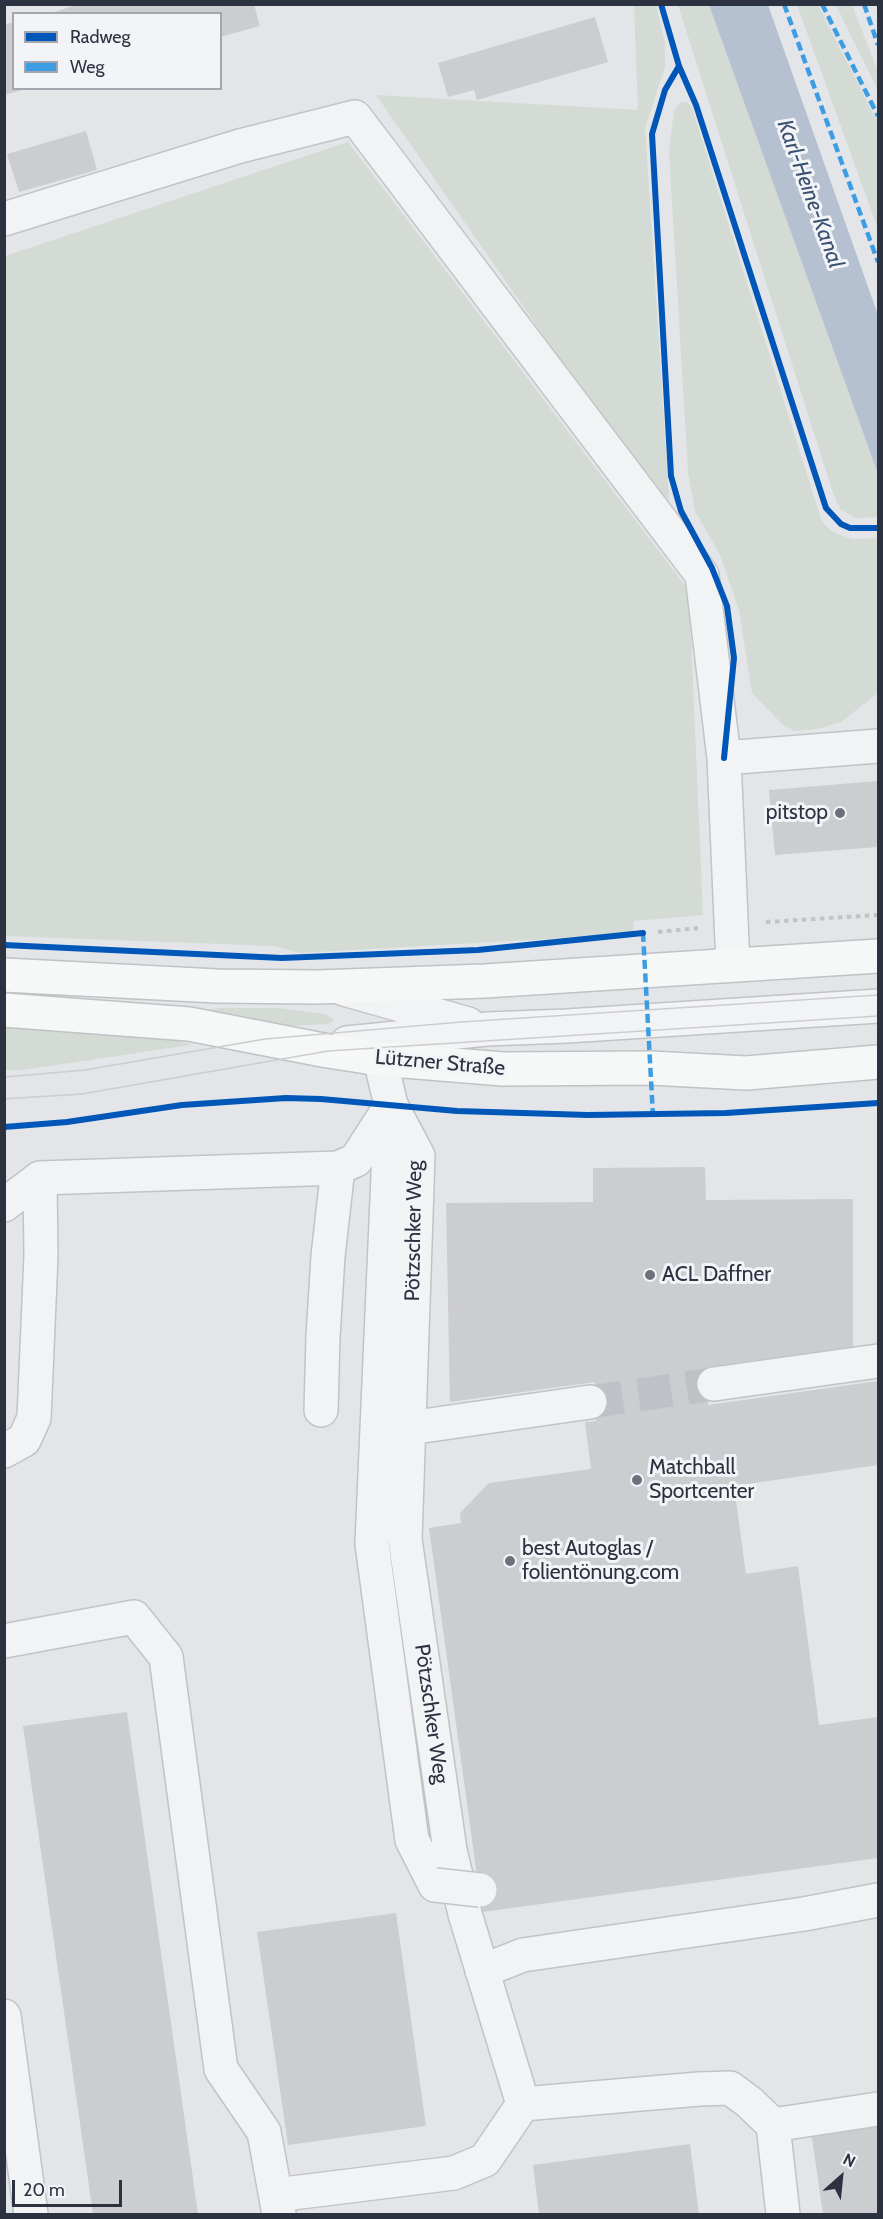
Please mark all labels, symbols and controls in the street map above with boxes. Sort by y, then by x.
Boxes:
legend [12,12,222,90]
text: Radweg [70,26,131,48]
text: Weg [70,56,105,78]
water label: Karl-Heine-Kanal [771,116,849,272]
place label: pitstop [766,800,828,826]
marker: pitstop [833,806,847,820]
street label: Lützner Straße [374,1045,506,1081]
street label: Pötzschker Weg [400,1160,428,1302]
place label: ACL Daffner [662,1262,771,1288]
marker: ACL Daffner [643,1268,657,1282]
place label: Matchball Sportcenter [649,1455,754,1505]
marker: Matchball Sportcenter [630,1473,644,1487]
place label: best Autoglas / folientönung.com [522,1536,679,1586]
marker: best Autoglas / folientönung.com [503,1554,517,1568]
street label: Pötzschker Weg [409,1642,453,1786]
north arrow [811,2147,871,2207]
text: N [840,2149,859,2172]
scale bar [15,2168,124,2206]
text: 20 m [23,2179,65,2201]

